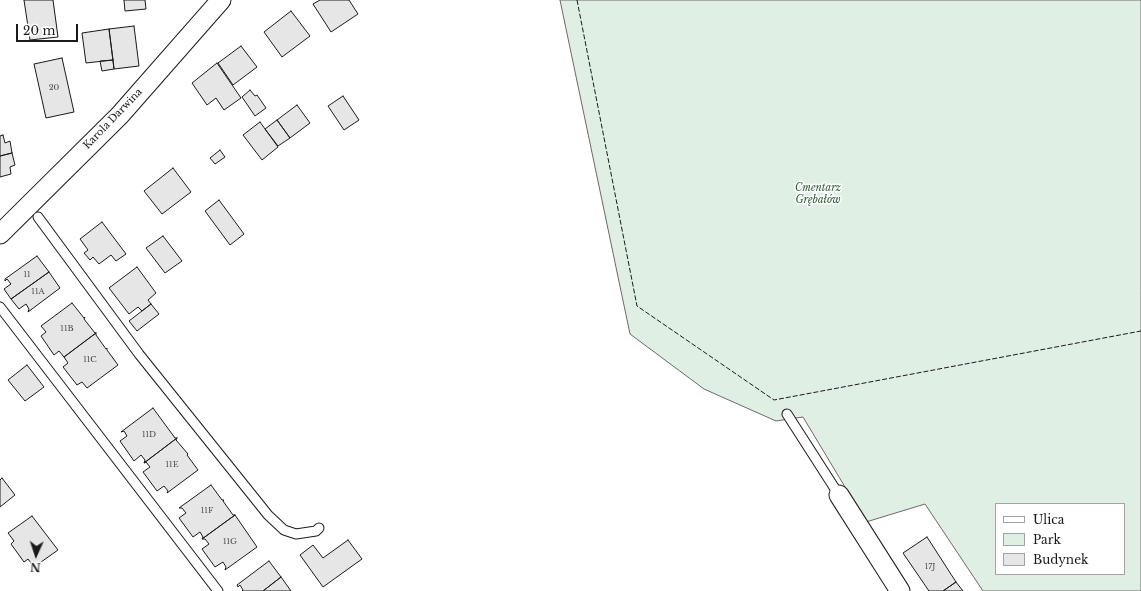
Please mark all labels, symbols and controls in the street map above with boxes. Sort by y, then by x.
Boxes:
scale bar [18,16,80,42]
text: 20 m [23,23,55,38]
house number: 20 [49,83,59,93]
street label: Karola Darwina [81,86,145,152]
park label: Cmentarz Grębałów [795,182,841,206]
house number: 11 [23,270,31,280]
house number: 11A [31,287,45,297]
house number: 11B [60,324,74,334]
house number: 11C [83,355,97,365]
house number: 11D [142,430,156,440]
house number: 11E [166,460,178,470]
legend [995,503,1125,575]
house number: 11F [201,506,213,516]
text: Ulica [1033,512,1064,527]
text: Park [1033,532,1061,547]
north arrow [16,535,56,575]
house number: 11G [223,537,237,547]
text: Budynek [1033,552,1088,567]
text: N [30,560,41,574]
house number: 17J [925,562,935,572]

